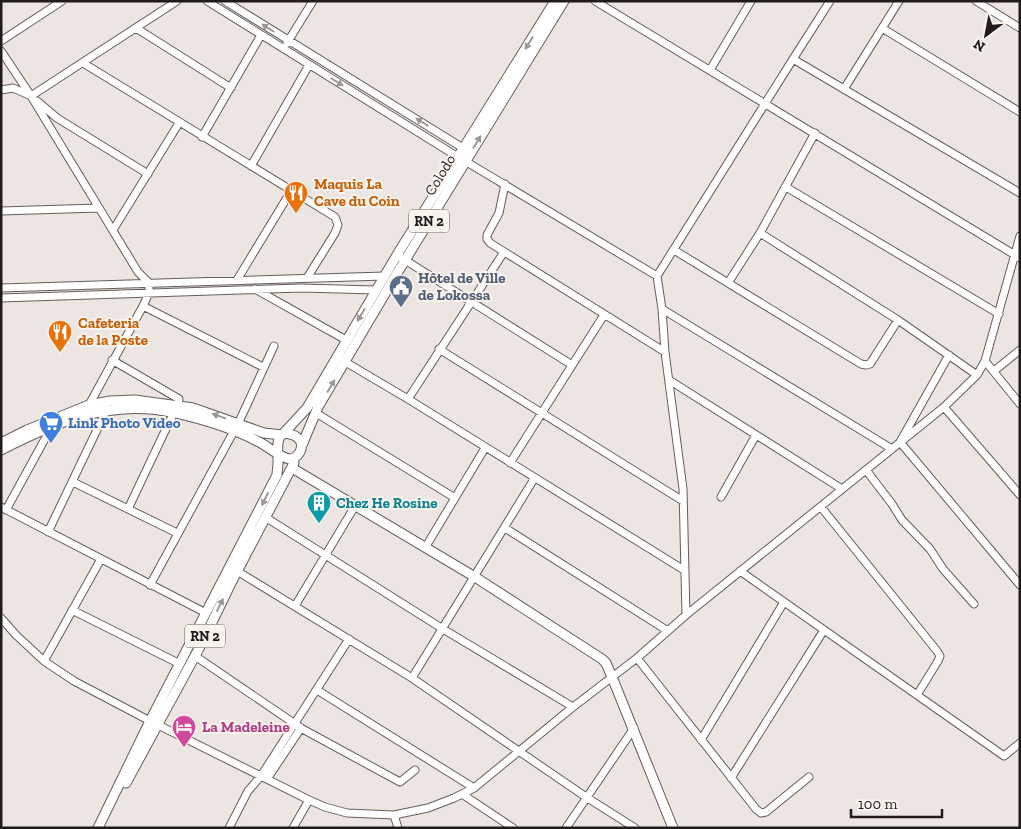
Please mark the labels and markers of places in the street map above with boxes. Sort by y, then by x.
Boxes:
place label: Maquis La Cave du Coin [314,175,400,210]
restaurant icon: Maquis La Cave du Coin [283,180,309,214]
place label: Hôtel de Ville de Lokossa [418,269,506,304]
public building icon: Hôtel de Ville de Lokossa [388,274,414,308]
place label: Cafeteria de la Poste [78,314,148,349]
restaurant icon: Cafeteria de la Poste [47,319,73,353]
supermarket icon: Link Photo Video [38,410,64,444]
place label: Link Photo Video [68,414,181,432]
building icon: Chez He Rosine [306,490,332,524]
place label: Chez He Rosine [336,494,438,512]
hotel icon: La Madeleine [171,714,197,748]
place label: La Madeleine [202,718,290,736]

